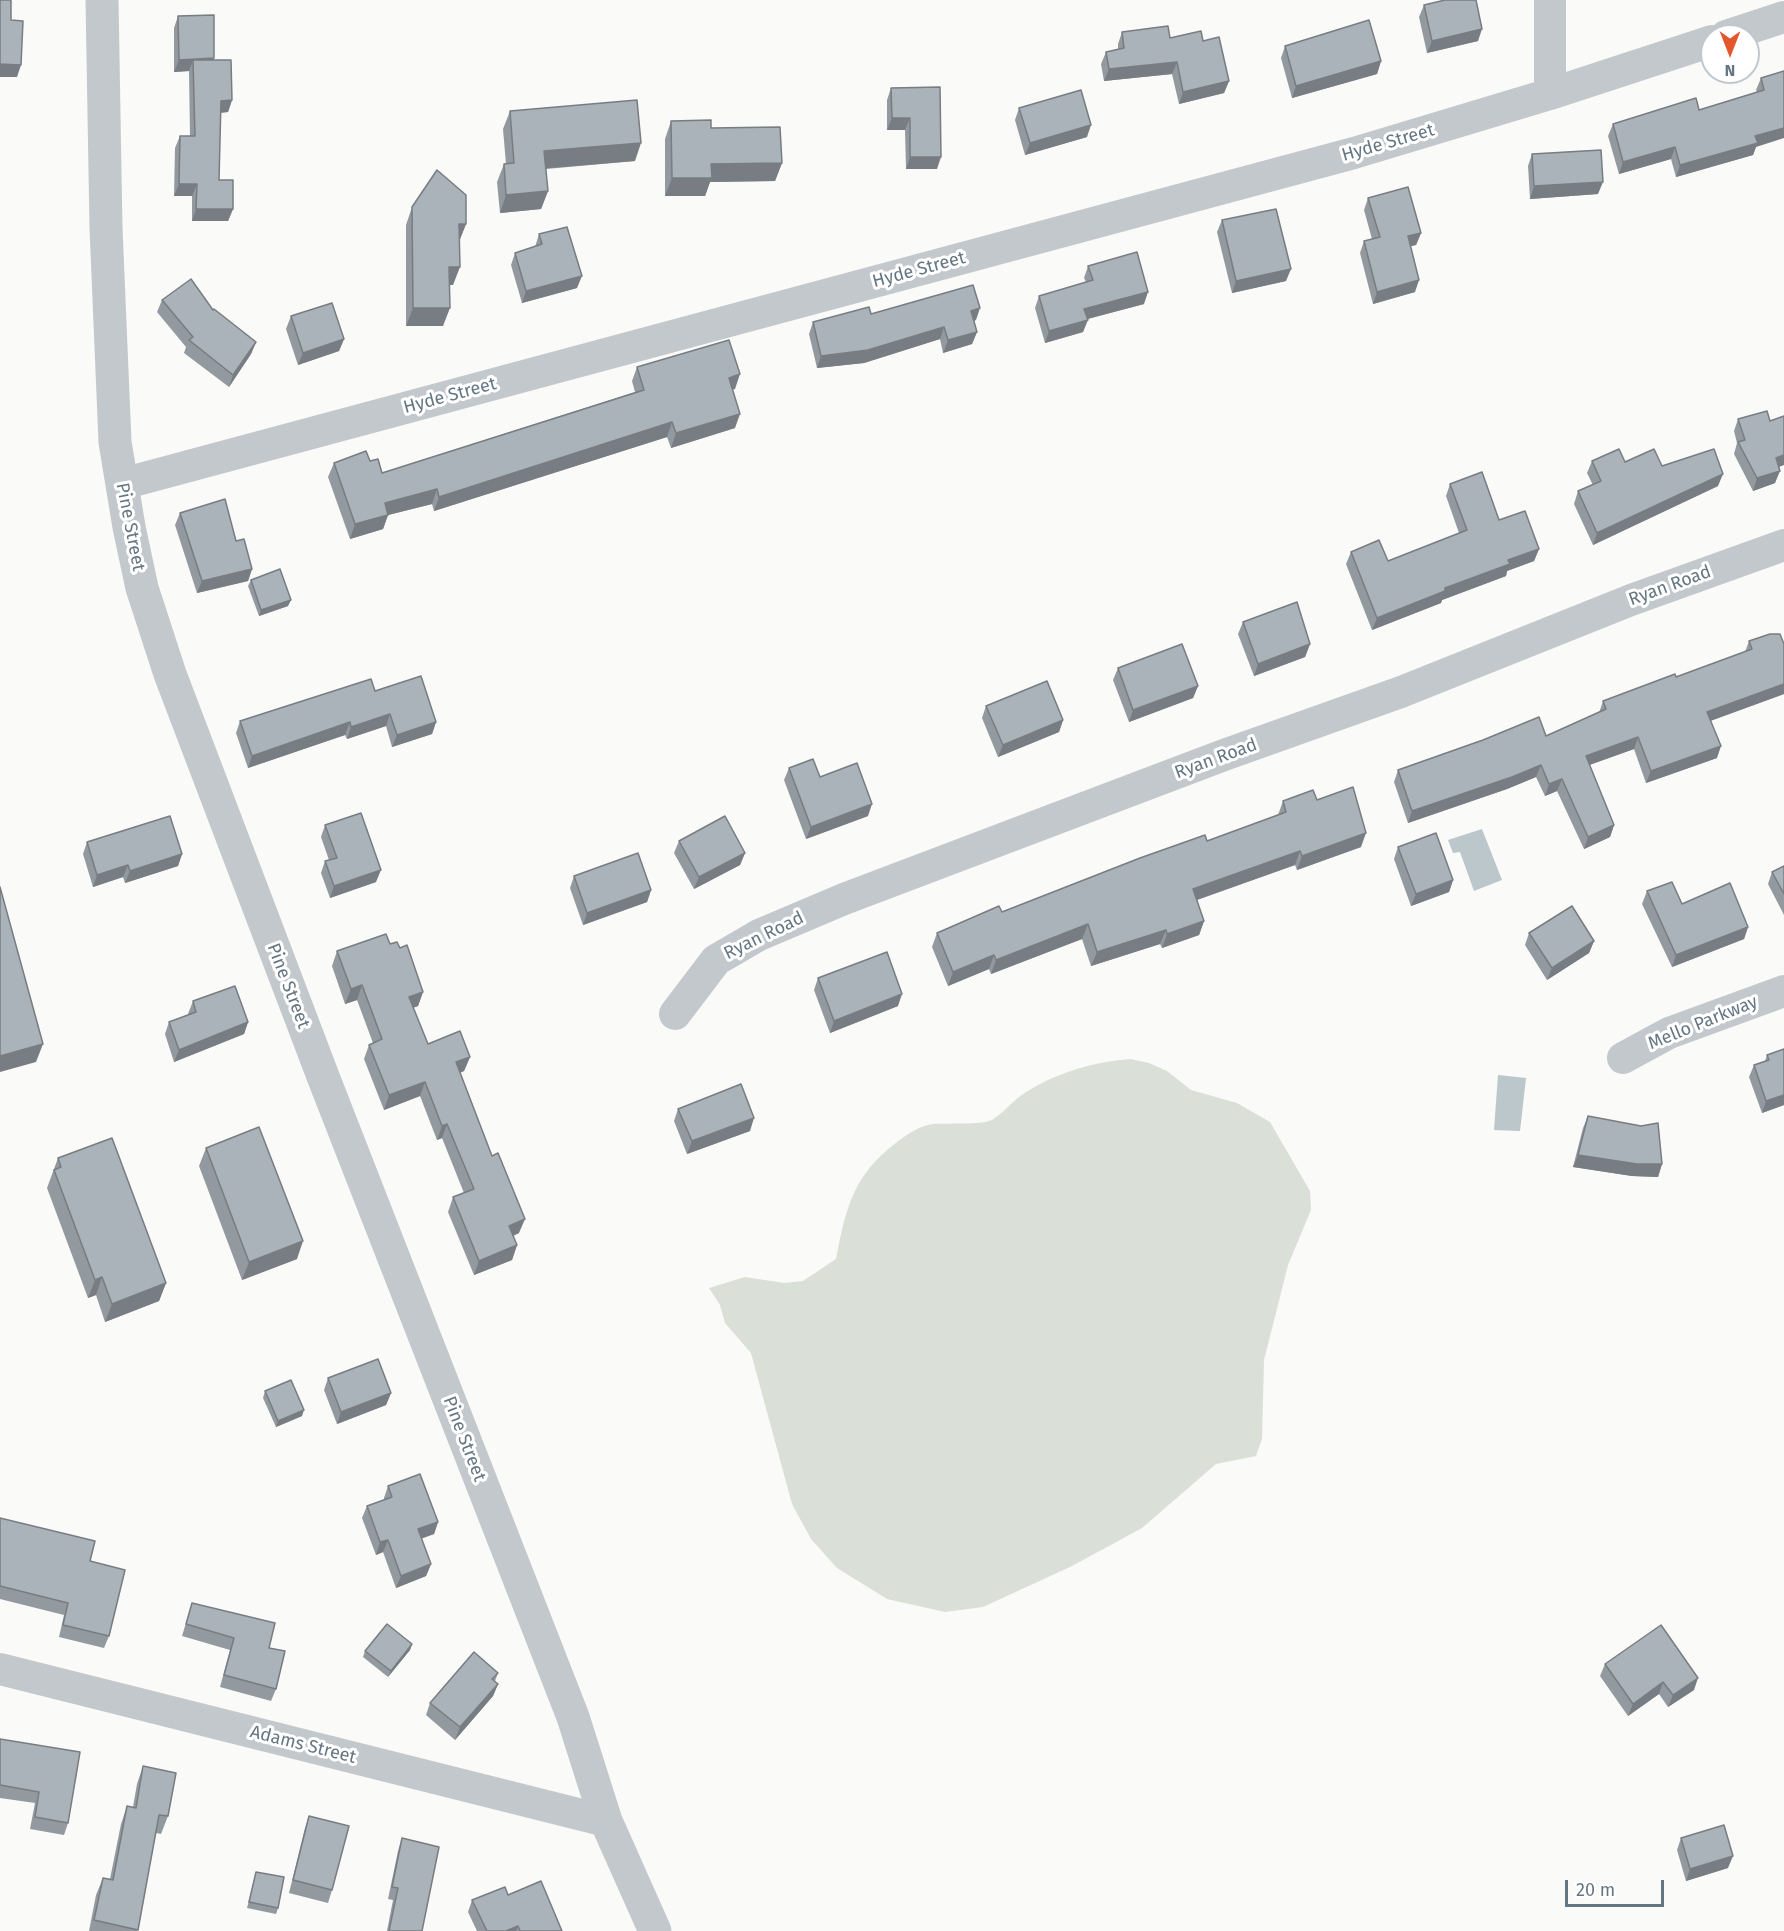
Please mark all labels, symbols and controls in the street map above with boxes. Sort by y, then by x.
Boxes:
north arrow [1700,24,1760,84]
text: N [1725,61,1735,80]
street label: Hyde Street [1339,119,1437,167]
street label: Hyde Street [870,247,968,293]
street label: Hyde Street [401,373,499,419]
street label: Pine Street [111,481,149,573]
street label: Ryan Road [1626,561,1714,611]
street label: Ryan Road [1172,734,1260,784]
street label: Ryan Road [721,907,807,965]
street label: Pine Street [262,940,314,1032]
street label: Mello Parkway [1645,991,1761,1055]
street label: Pine Street [438,1393,490,1485]
street label: Adams Street [248,1721,358,1769]
scale bar [1568,1868,1667,1906]
text: 20 m [1576,1879,1615,1901]

